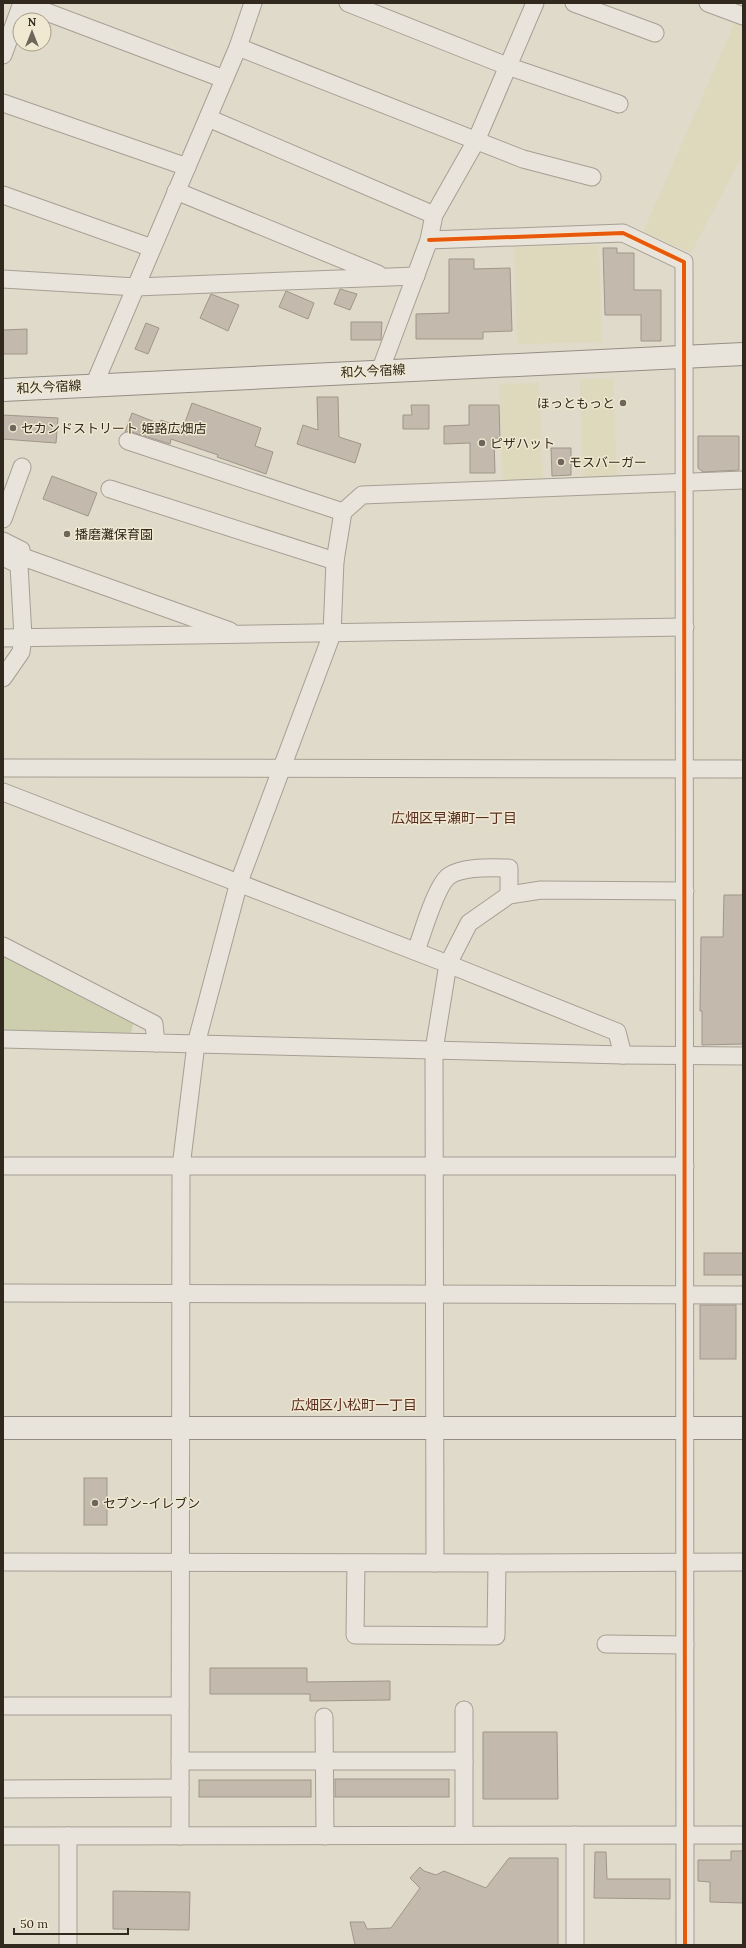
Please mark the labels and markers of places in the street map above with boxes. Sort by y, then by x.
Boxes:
place label: ほっともっと [537,395,615,412]
marker: ほっともっと [618,398,628,408]
place label: セカンドストリート 姫路広畑店 [21,420,206,437]
marker: セカンドストリート 姫路広畑店 [8,423,18,433]
place label: ピザハット [490,435,555,452]
marker: ピザハット [477,438,487,448]
place label: モスバーガー [569,454,647,471]
marker: モスバーガー [556,457,566,467]
place label: 播磨灘保育園 [75,526,153,543]
marker: 播磨灘保育園 [62,529,72,539]
place label: セブン-イレブン [103,1495,200,1512]
marker: セブン-イレブン [90,1498,100,1508]

